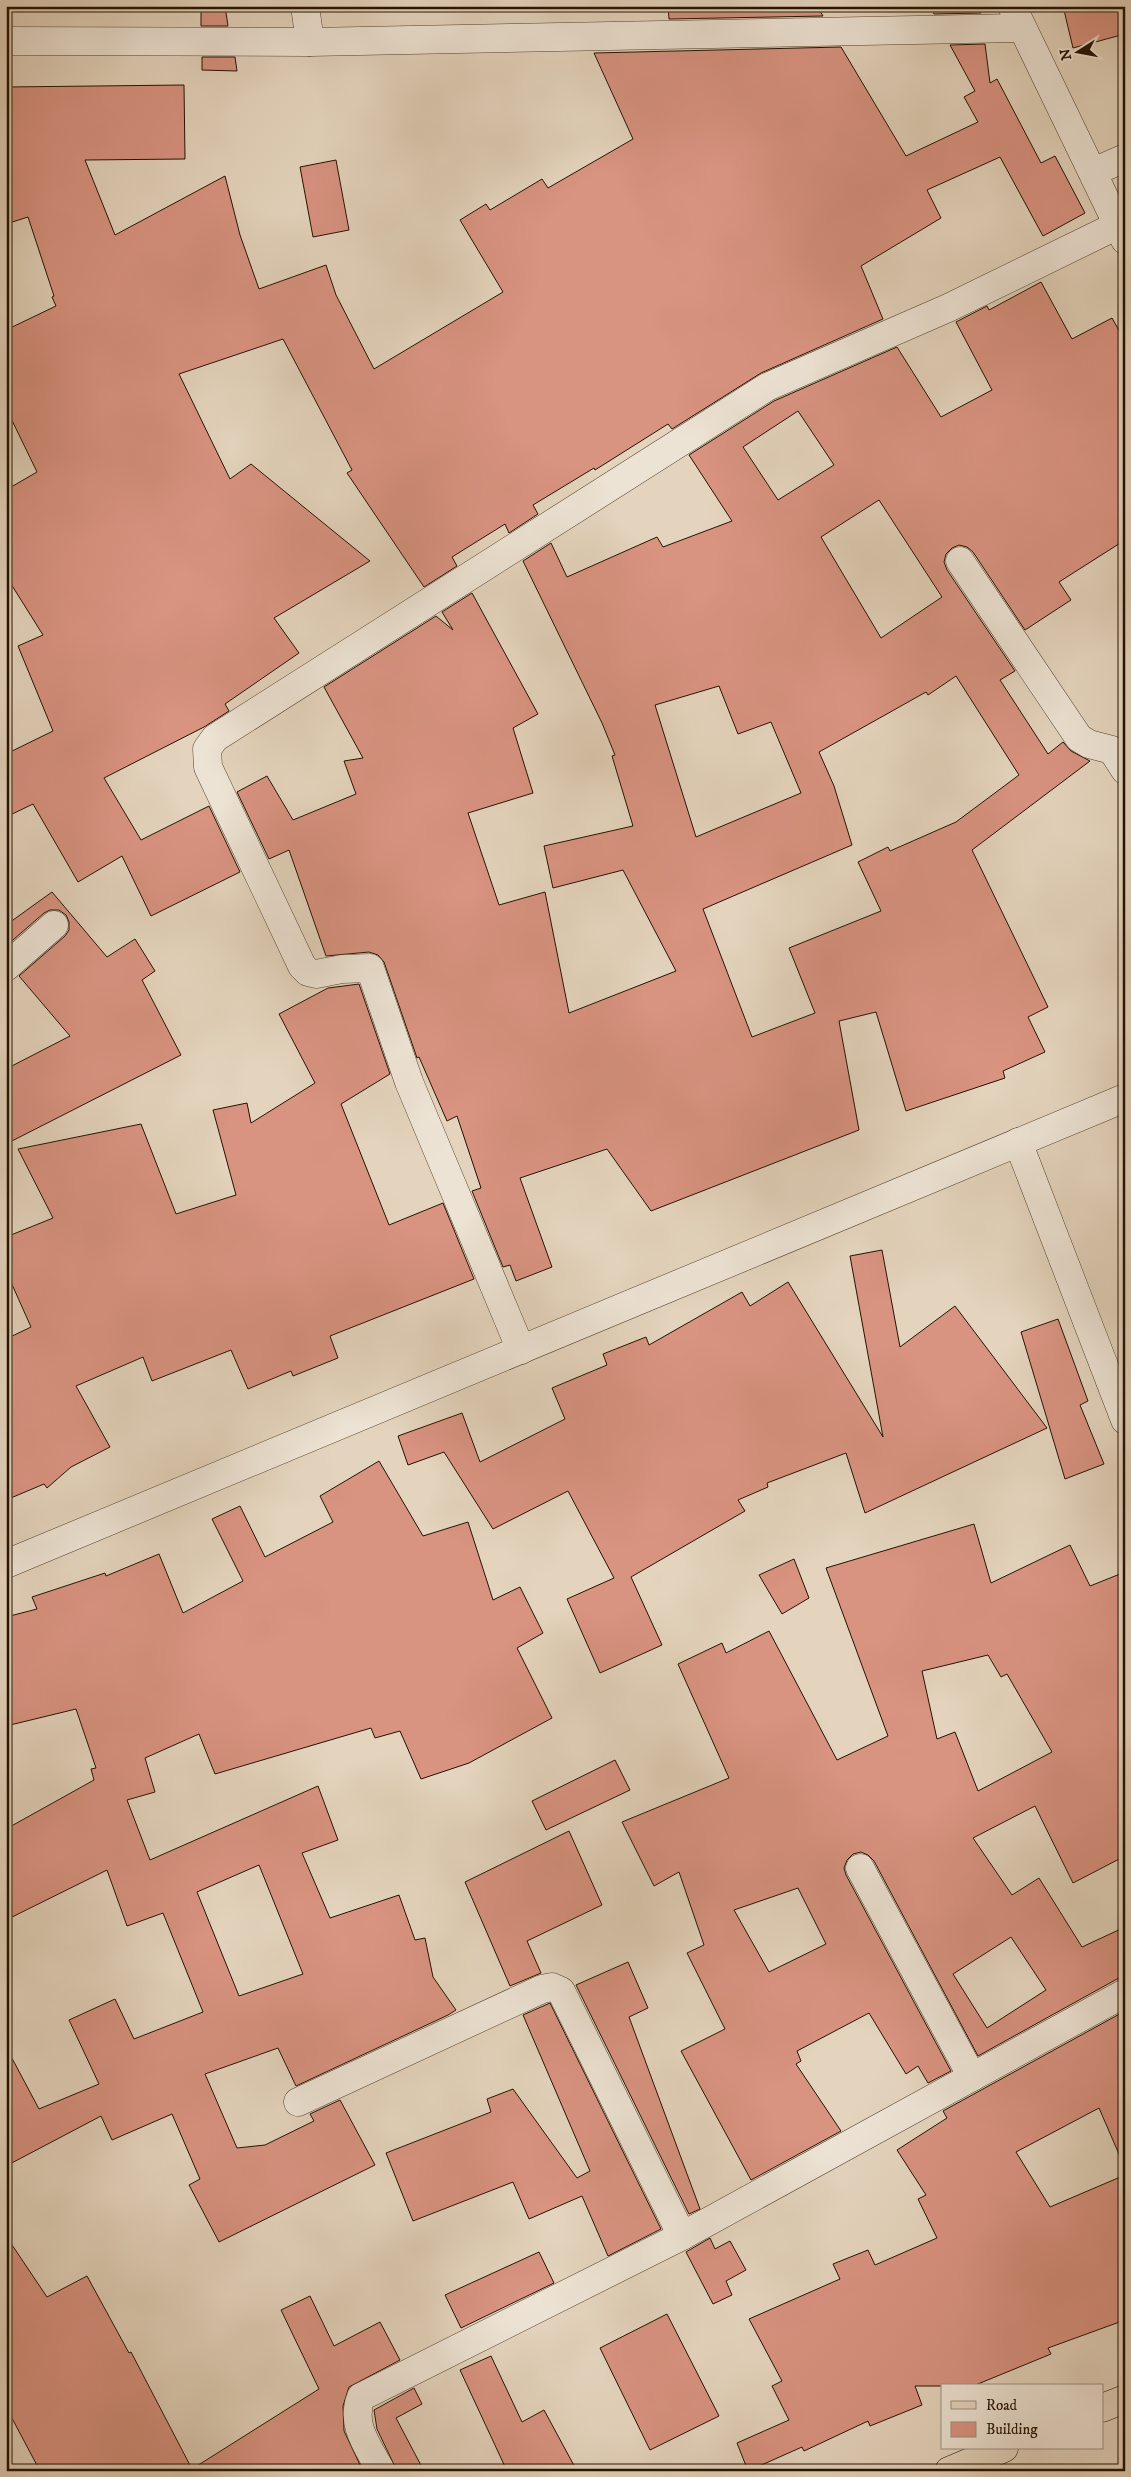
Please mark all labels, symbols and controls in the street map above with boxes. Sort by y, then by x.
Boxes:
north arrow [1054,28,1104,78]
text: N [1056,46,1076,62]
legend [941,2384,1104,2450]
text: Road [986,2396,1018,2415]
text: Building [986,2420,1038,2439]

